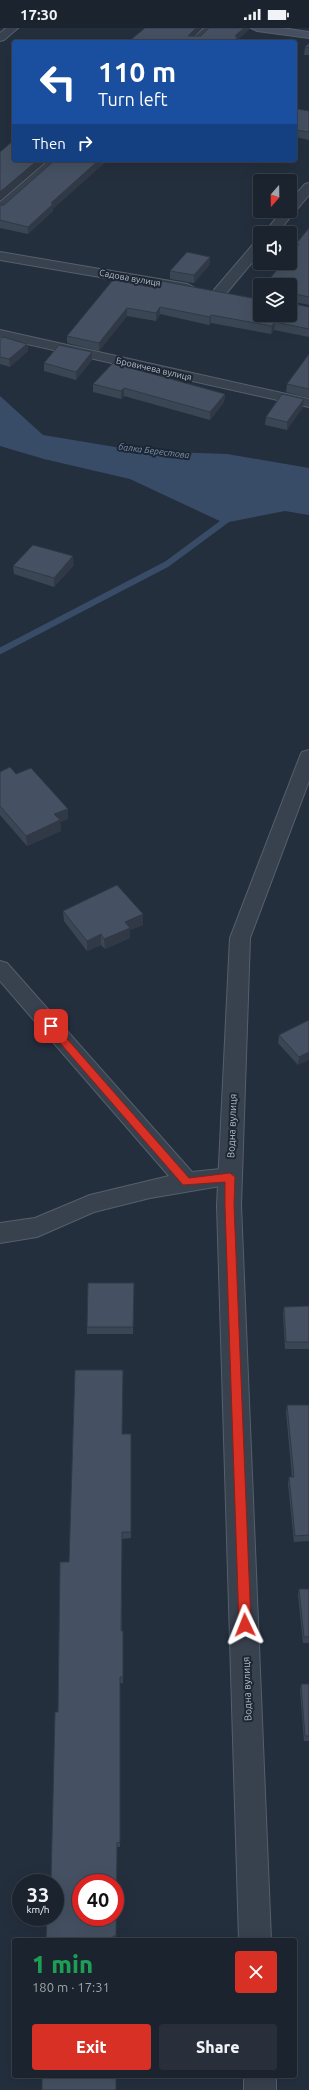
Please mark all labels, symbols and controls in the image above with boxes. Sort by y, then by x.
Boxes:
text: 17:30 [20,6,58,23]
icon: left [32,56,84,108]
text: 110 m [98,56,176,87]
text: Turn left [98,89,168,109]
icon: right [74,132,96,154]
text: Then [32,135,66,152]
north arrow [253,174,297,218]
map controls [253,174,297,322]
button: sound [253,226,297,270]
street label: Садова вулиця [99,268,162,288]
button: layers [253,278,297,322]
street label: Бровичева вулиця [115,355,193,383]
water label: балка Берестова [118,442,190,460]
pin [34,1009,68,1043]
icon: arrive [40,1015,62,1037]
street label: Водна вулиця [225,1094,239,1158]
position arrow [224,1604,266,1646]
street label: Водна вулиця [240,1657,254,1721]
speed limit sign: 40 [72,1874,124,1926]
text: 33 [27,1883,49,1906]
text: km/h [26,1904,50,1915]
text: 1 min [32,1951,93,1978]
button: close [235,1951,277,1993]
text: 180 m · 17:31 [32,1980,110,1994]
button: Exit [32,2024,151,2070]
button: Share [159,2024,277,2070]

